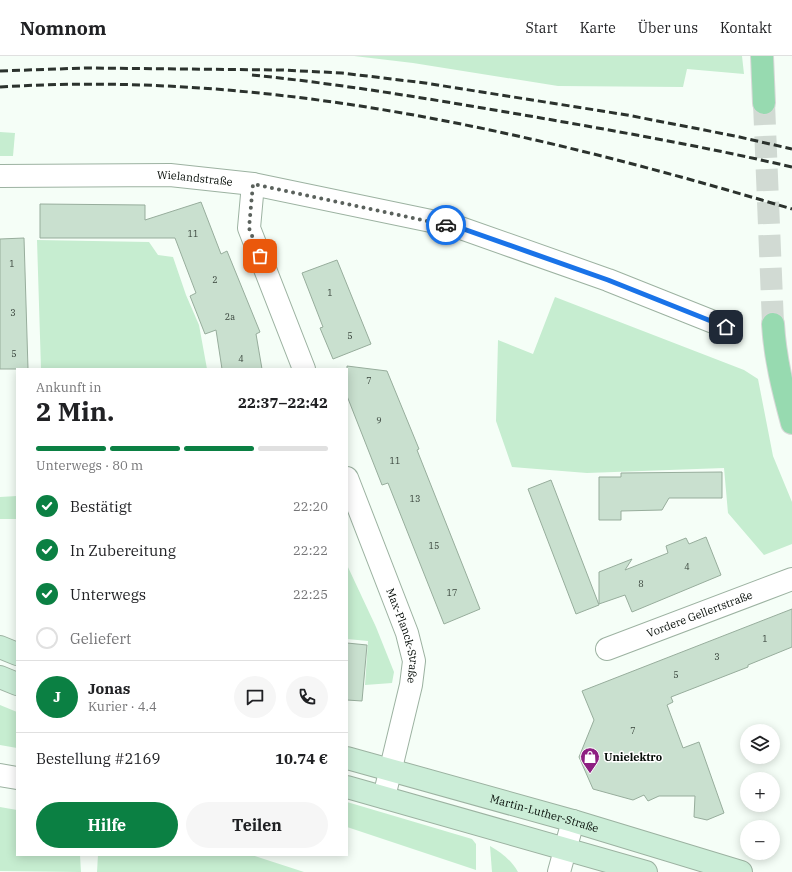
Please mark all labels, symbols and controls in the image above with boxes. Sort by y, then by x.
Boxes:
text: Nomnom [20,16,106,40]
text: Start [526,19,558,37]
text: Karte [580,19,616,37]
text: Über uns [638,19,698,37]
text: Kontakt [720,19,772,37]
street label: Wielandstraße [157,168,233,189]
courier [426,205,466,245]
icon: car [435,214,457,236]
house number: 11 [188,228,198,239]
pin [243,239,277,273]
icon: bag [249,245,271,267]
house number: 1 [9,258,15,269]
house number: 2 [212,274,218,285]
house number: 1 [327,287,333,298]
house number: 3 [10,307,16,318]
pin [709,310,743,344]
house number: 2a [225,311,235,322]
icon: home [715,316,737,338]
house number: 5 [347,330,353,341]
house number: 5 [11,348,17,359]
house number: 4 [238,353,244,364]
house number: 7 [366,375,372,386]
text: Ankunft in [36,379,102,396]
text: 22:37–22:42 [238,393,328,412]
text: 2 Min. [36,394,114,428]
house number: 9 [376,415,382,426]
house number: 11 [390,455,400,466]
text: Unterwegs · 80 m [36,457,143,474]
house number: 13 [410,493,420,504]
icon: check [36,495,58,517]
text: Bestätigt [70,497,132,516]
text: 22:20 [293,498,328,515]
icon: check [36,539,58,561]
house number: 15 [429,540,439,551]
text: In Zubereitung [70,541,176,560]
text: 22:22 [293,542,328,559]
house number: 4 [684,561,690,572]
house number: 8 [638,578,644,589]
icon: check [36,583,58,605]
text: Unterwegs [70,585,146,604]
text: 22:25 [293,586,328,603]
street label: Max-Planck-Straße [383,586,421,684]
house number: 17 [447,587,457,598]
street label: Vordere Gellertstraße [645,588,755,640]
text: Geliefert [70,629,131,648]
house number: 1 [762,633,768,644]
house number: 3 [714,651,720,662]
house number: 5 [673,669,679,680]
button: chat [234,676,276,718]
button: phone [286,676,328,718]
text: Jonas [88,679,130,698]
text: J [53,687,61,706]
text: Kurier · 4.4 [88,698,157,715]
map controls [740,724,780,860]
button: layers [740,724,780,764]
house number: 7 [630,725,636,736]
shop icon: Unielektro [579,746,601,774]
text: Bestellung #2169 [36,749,161,768]
text: 10.74 € [275,749,328,768]
place label: Unielektro [604,750,662,764]
button: + [740,772,780,812]
street label: Martin-Luther-Straße [488,791,601,835]
button: Hilfe [36,802,178,848]
button: Teilen [186,802,328,848]
button: − [740,820,780,860]

